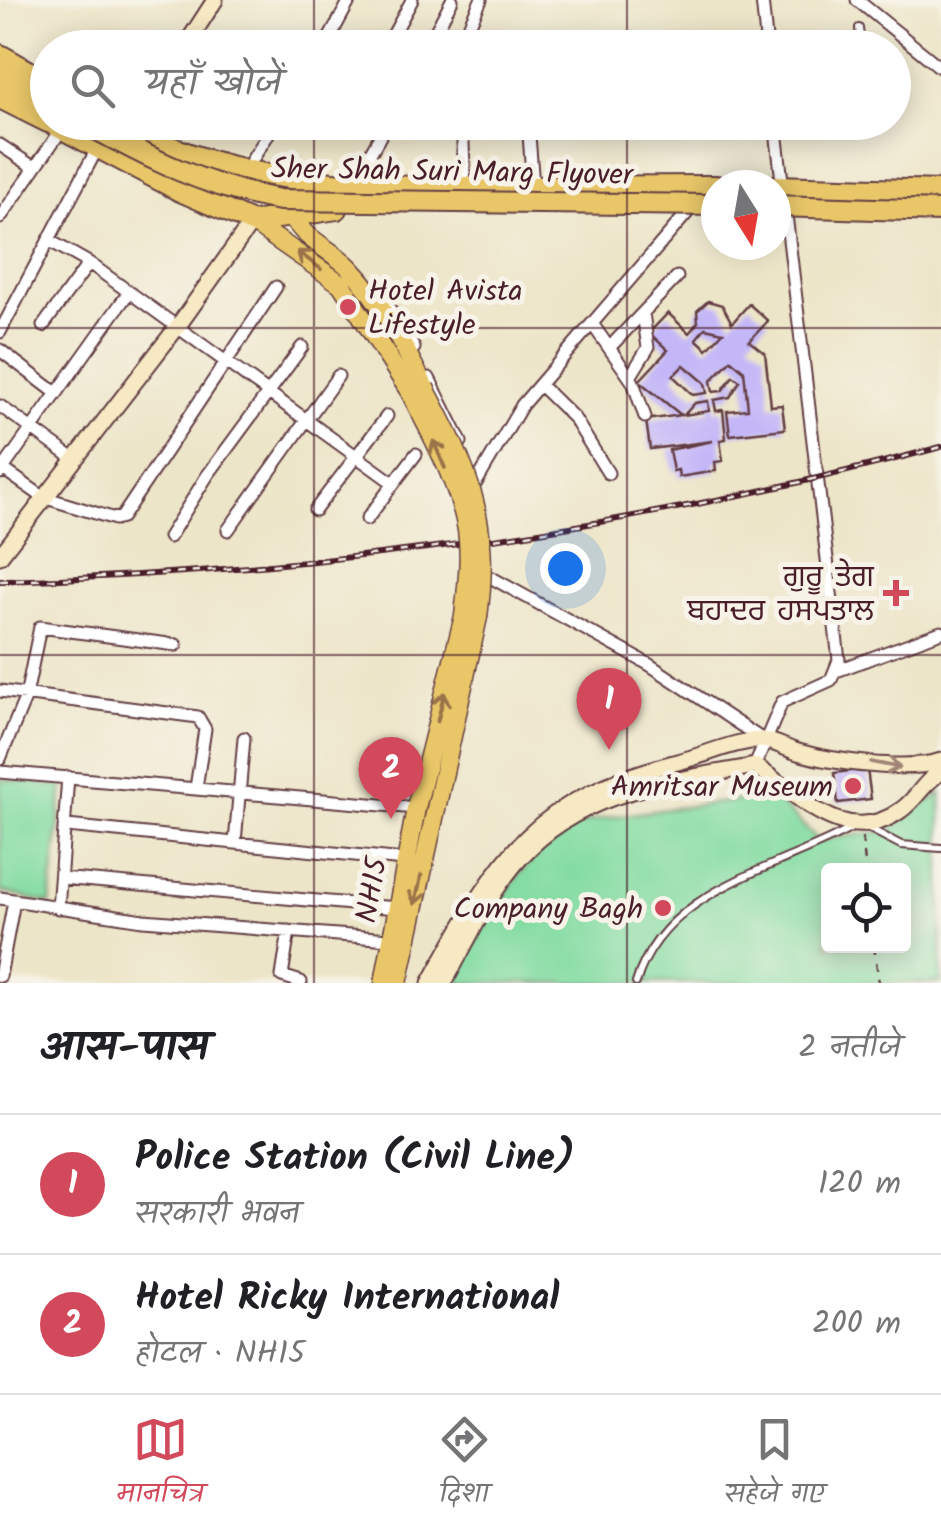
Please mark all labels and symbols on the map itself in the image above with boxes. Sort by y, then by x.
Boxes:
street label: Sher Shah Suri Marg Flyover [271,146,635,200]
north arrow [701,170,791,260]
one-way arrow [296,250,323,271]
place label: Hotel Avista Lifestyle [368,268,523,350]
marker: Hotel Avista Lifestyle [337,296,359,318]
one-way arrow [429,439,447,469]
your location [540,543,591,594]
place label: ਗੁਰੂ ਤੇਗ ਬਹਾਦਰ ਹਸਪਤਾਲ [686,554,875,636]
marker: ਗੁਰੂ ਤੇਗ ਬਹਾਦਰ ਹਸਪਤਾਲ [883,580,909,606]
pin: 1 [576,668,642,750]
one-way arrow [433,692,451,724]
pin: 2 [358,736,424,819]
one-way arrow [869,756,902,775]
place label: Amritsar Museum [611,764,833,812]
marker: Amritsar Museum [842,775,864,797]
street label: NH15 [344,852,403,927]
one-way arrow [408,873,426,905]
place label: Company Bagh [454,886,643,934]
marker: Company Bagh [652,897,674,919]

